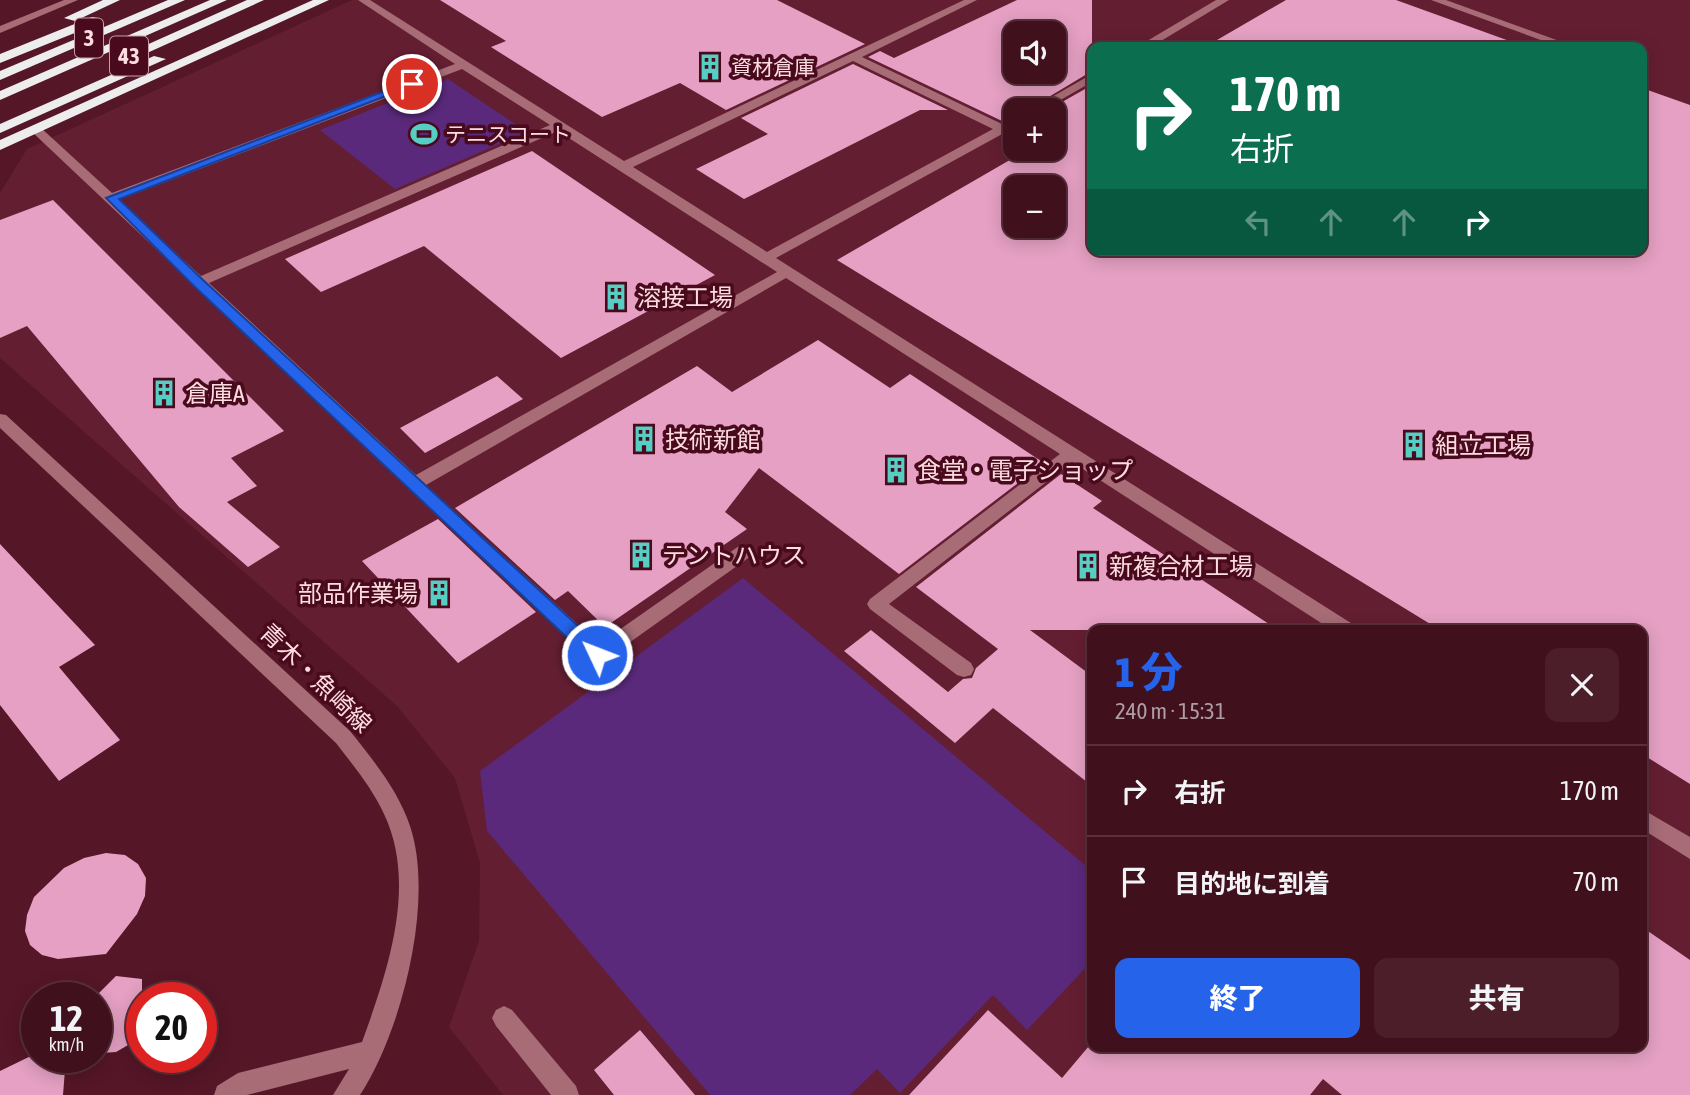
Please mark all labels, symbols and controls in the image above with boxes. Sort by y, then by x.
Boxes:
road number: 3 [75,19,103,58]
map controls [1003,21,1066,238]
button: sound [1003,21,1066,84]
road number: 43 [110,36,148,76]
building icon: 資材倉庫 [695,52,725,82]
pin [382,54,442,114]
place label: 資材倉庫 [731,55,815,79]
icon: arrive [393,65,431,103]
text: 170 m [1230,65,1341,121]
icon: right [1115,70,1206,161]
button: + [1003,98,1066,161]
sports icon: テニスコート [409,119,439,149]
place label: テニスコート [445,122,571,146]
text: 右折 [1230,130,1294,167]
button: − [1003,175,1066,238]
icon: left [1239,203,1277,241]
icon: ahead [1312,203,1350,241]
icon: ahead [1385,203,1423,241]
icon: right [1458,203,1496,241]
building icon: 溶接工場 [601,282,631,312]
place label: 溶接工場 [637,284,733,311]
building icon: 倉庫A [149,378,179,408]
place label: 倉庫A [185,380,245,407]
building icon: 技術新館 [629,424,659,454]
place label: 技術新館 [665,426,761,453]
building icon: 組立工場 [1399,430,1429,460]
place label: 組立工場 [1435,432,1531,459]
building icon: 食堂・電子ショップ [881,455,911,485]
place label: 食堂・電子ショップ [917,457,1133,484]
building icon: テントハウス [626,540,656,570]
place label: テントハウス [662,542,806,569]
building icon: 新複合材工場 [1073,551,1103,581]
place label: 新複合材工場 [1109,553,1253,580]
building icon: 部品作業場 [424,578,454,608]
place label: 部品作業場 [298,580,418,607]
street label: 青木・魚崎線 [255,618,377,738]
position arrow [560,618,634,692]
text: 1 分 [1115,648,1183,696]
button: close [1545,648,1619,722]
text: 240 m · 15:31 [1115,698,1226,724]
icon: right [1115,772,1153,810]
text: 170 m [1560,776,1619,806]
text: 右折 [1174,778,1226,808]
icon: arrive [1115,863,1153,901]
text: 70 m [1572,867,1619,897]
text: 目的地に到着 [1174,869,1330,899]
button: 終了 [1115,958,1360,1038]
button: 共有 [1374,958,1619,1038]
speed limit sign: 20 [126,982,217,1073]
text: 12 [50,998,83,1038]
text: km/h [49,1034,84,1055]

